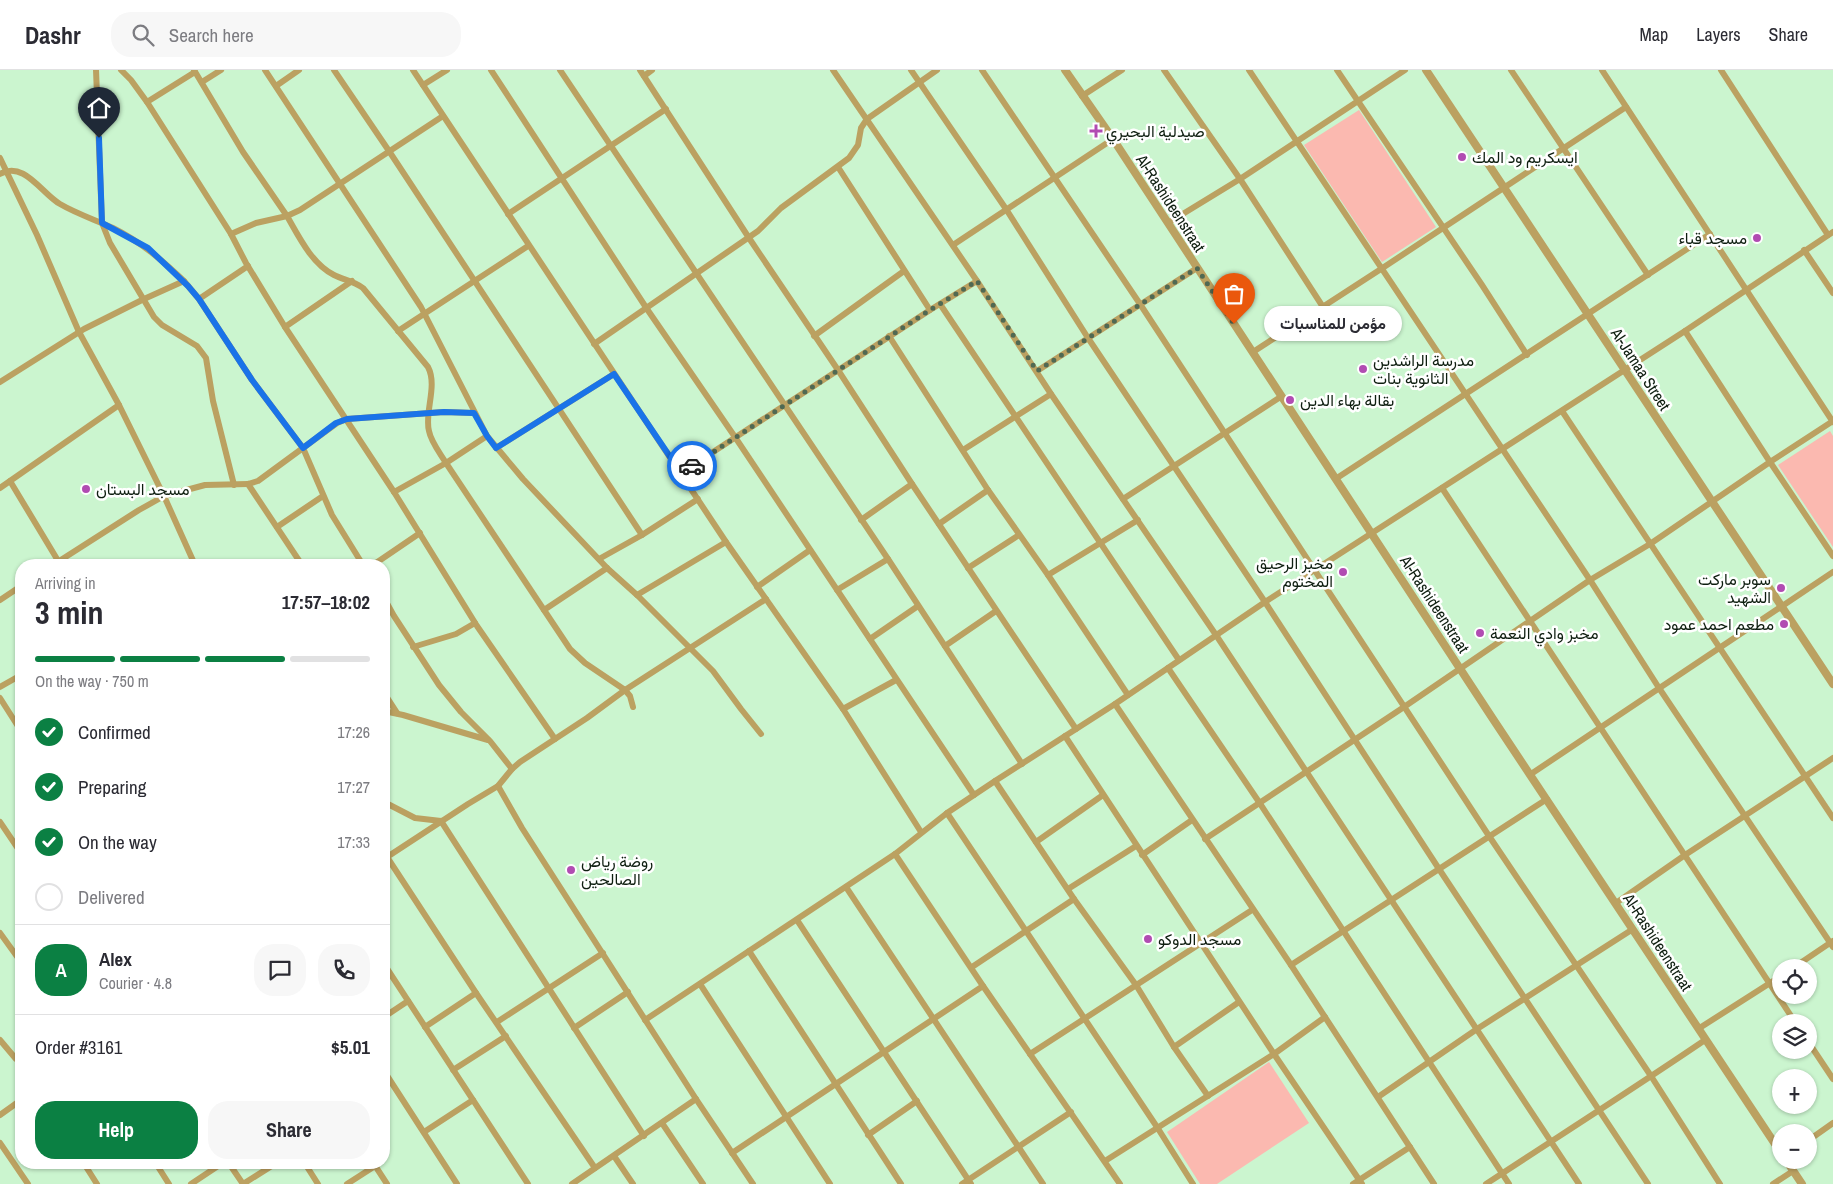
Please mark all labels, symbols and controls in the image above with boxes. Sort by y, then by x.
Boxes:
search box [111,12,461,57]
text: Dashr [25,19,81,51]
icon: search [129,21,157,49]
text: Search here [169,22,254,48]
text: Map [1640,22,1668,47]
text: Layers [1696,22,1741,47]
text: Share [1769,22,1808,47]
pin [78,87,120,138]
icon: home [85,94,113,122]
place label: صيدلية البحيري [1106,120,1205,145]
marker: صيدلية البحيري [1090,125,1102,137]
place label: ايسكريم ود المك [1472,146,1578,168]
street label: Al-Rashideenstraat [1131,149,1211,256]
marker: ايسكريم ود المك [1456,151,1468,163]
place label: مسجد قباء [1678,227,1747,249]
marker: مسجد قباء [1751,232,1763,244]
pin [1213,273,1255,324]
icon: bag [1220,280,1248,308]
callout: مؤمن للمناسبات [1264,306,1402,342]
text: مؤمن للمناسبات [1280,312,1386,334]
street label: Al-Jamaa Street [1606,323,1676,415]
place label: مدرسة الراشدين الثانوية بنات [1373,349,1474,389]
marker: مدرسة الراشدين الثانوية بنات [1357,363,1369,375]
place label: بقالة بهاء الدين [1300,389,1394,411]
marker: بقالة بهاء الدين [1284,394,1296,406]
courier [667,441,717,491]
icon: car [678,452,706,480]
place label: مسجد البستان [96,478,190,500]
marker: مسجد البستان [80,483,92,495]
street label: Al-Rashideenstraat [1395,550,1475,657]
place label: مخبز الرحيق المختوم [1256,552,1333,592]
marker: مخبز الرحيق المختوم [1337,566,1349,578]
place label: سوبر ماركت الشهيد [1698,568,1771,608]
text: Arriving in [35,572,96,594]
marker: سوبر ماركت الشهيد [1775,582,1787,594]
text: 17:57–18:02 [282,589,370,615]
text: 3 min [35,591,104,634]
place label: مطعم احمد عمود [1664,613,1774,635]
marker: مطعم احمد عمود [1778,618,1790,630]
place label: مخبز وادي النعمة [1490,622,1599,647]
marker: مخبز وادي النعمة [1474,627,1486,639]
text: On the way · 750 m [35,670,149,692]
icon: check [35,718,63,746]
text: Confirmed [78,719,151,745]
text: 17:26 [337,721,370,743]
icon: check [35,773,63,801]
text: Preparing [78,774,146,800]
text: 17:27 [337,776,370,798]
icon: check [35,828,63,856]
text: On the way [78,829,157,855]
text: 17:33 [337,831,370,853]
place label: روضة رياض الصالحين [581,850,653,890]
marker: روضة رياض الصالحين [565,864,577,876]
text: Delivered [78,884,145,910]
street label: Al-Rashideenstraat [1618,888,1698,995]
place label: مسجد الدوكو [1158,928,1241,950]
marker: مسجد الدوكو [1142,933,1154,945]
button: chat [254,944,306,996]
button: phone [318,944,370,996]
text: Alex [99,946,132,972]
text: A [55,957,67,983]
map controls [1772,959,1817,1169]
button: locate [1772,959,1817,1004]
text: Courier · 4.8 [99,972,172,994]
button: layers [1772,1014,1817,1059]
text: Order #3161 [35,1034,122,1060]
text: $5.01 [331,1034,370,1060]
button: + [1772,1069,1817,1114]
button: Help [35,1101,198,1159]
button: Share [208,1101,370,1159]
button: − [1772,1124,1817,1169]

